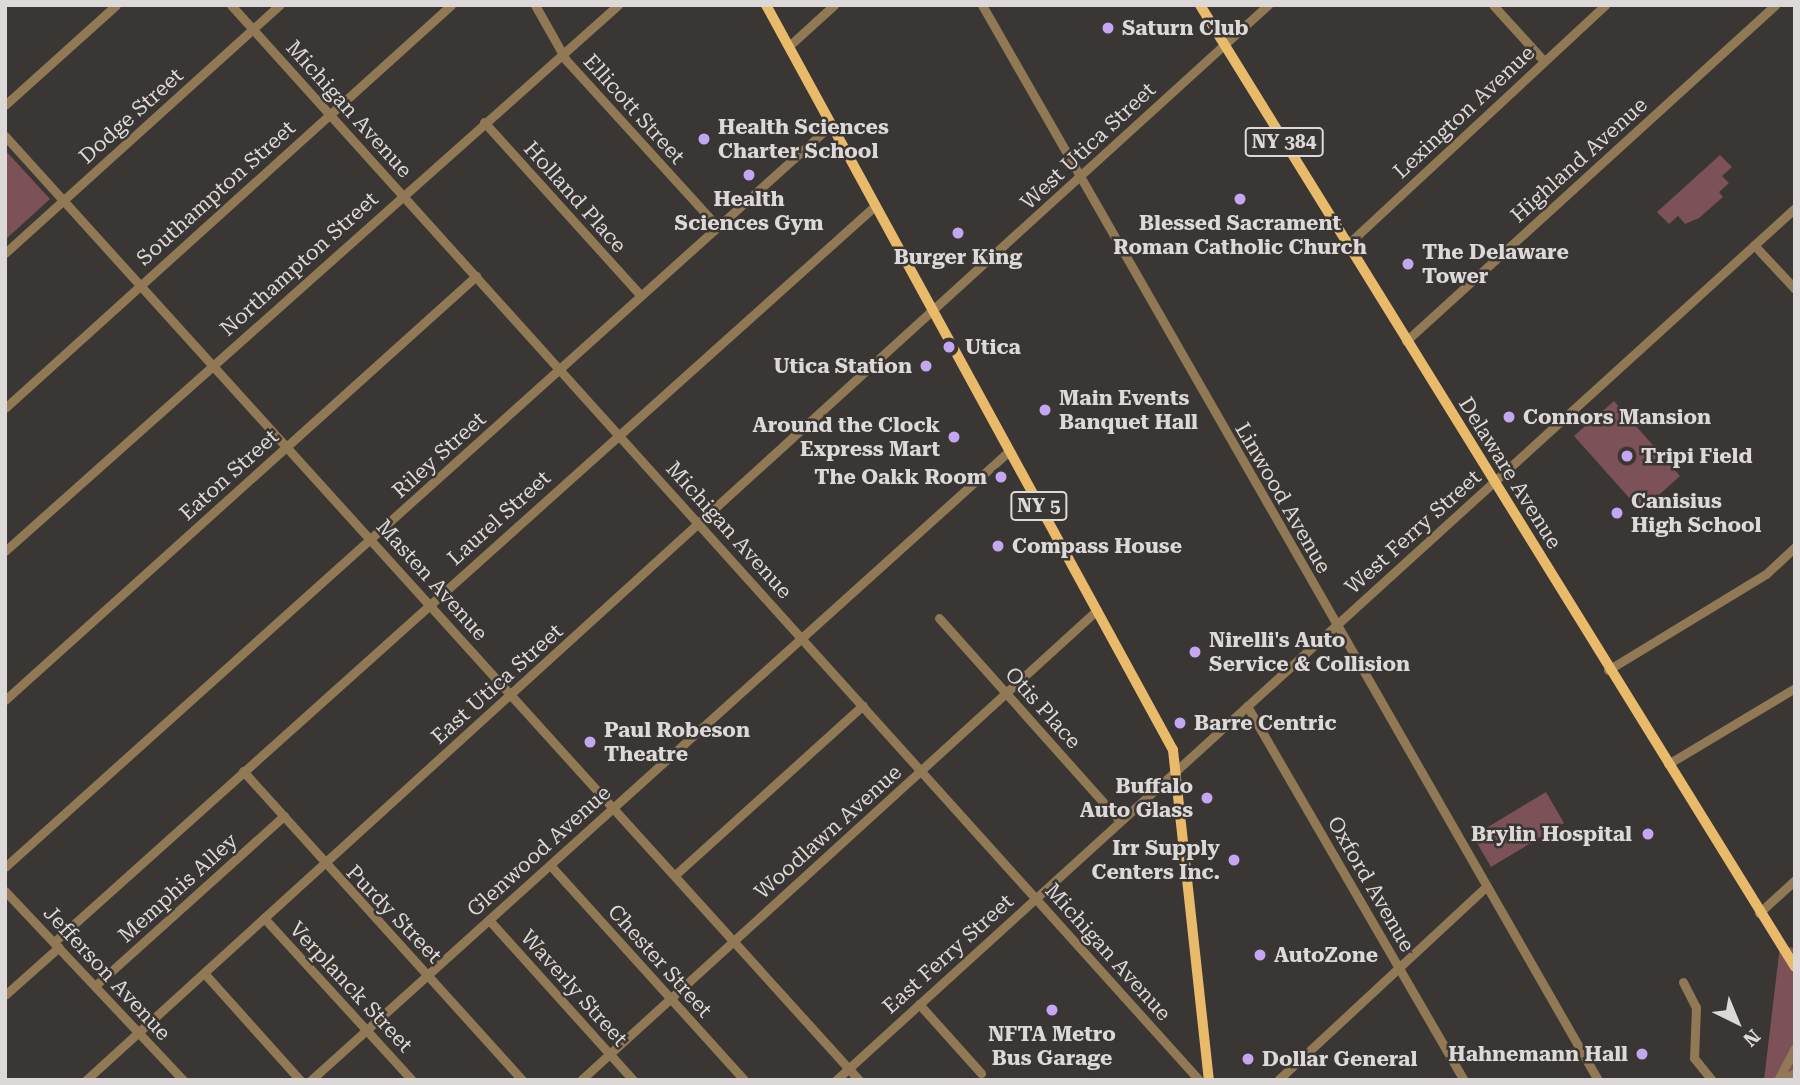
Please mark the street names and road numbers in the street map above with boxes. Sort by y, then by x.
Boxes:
street label: Michigan Avenue [281,35,417,183]
street label: Lexington Avenue [1388,40,1540,184]
street label: Ellicott Street [578,49,690,169]
street label: Dodge Street [74,63,188,169]
street label: West Utica Street [1015,77,1161,215]
street label: Highland Avenue [1506,92,1652,228]
street label: Southampton Street [132,115,300,271]
road number: NY 384 [1244,126,1324,158]
street label: Holland Place [518,136,632,258]
street label: Northampton Street [215,186,383,342]
street label: Delaware Avenue [1453,393,1567,553]
street label: Riley Street [387,406,491,504]
street label: Linwood Avenue [1230,418,1336,578]
street label: Eaton Street [174,424,284,526]
street label: Michigan Avenue [661,456,797,604]
street label: West Ferry Street [1340,464,1486,600]
street label: Laurel Street [443,465,555,571]
road number: NY 5 [1009,491,1069,522]
street label: Masten Avenue [371,514,493,646]
street label: East Utica Street [426,618,568,750]
street label: Otis Place [1000,662,1086,754]
street label: Woodlawn Avenue [749,760,907,904]
street label: Glenwood Avenue [462,780,616,922]
street label: Oxford Avenue [1322,812,1420,956]
street label: Memphis Alley [113,828,243,948]
street label: Purdy Street [341,860,447,968]
street label: Michigan Avenue [1040,878,1176,1026]
street label: East Ferry Street [878,889,1018,1019]
street label: Chester Street [603,899,717,1023]
street label: Jefferson Avenue [38,900,176,1046]
street label: Verplanck Street [284,916,418,1058]
street label: Waverly Street [515,925,633,1051]

